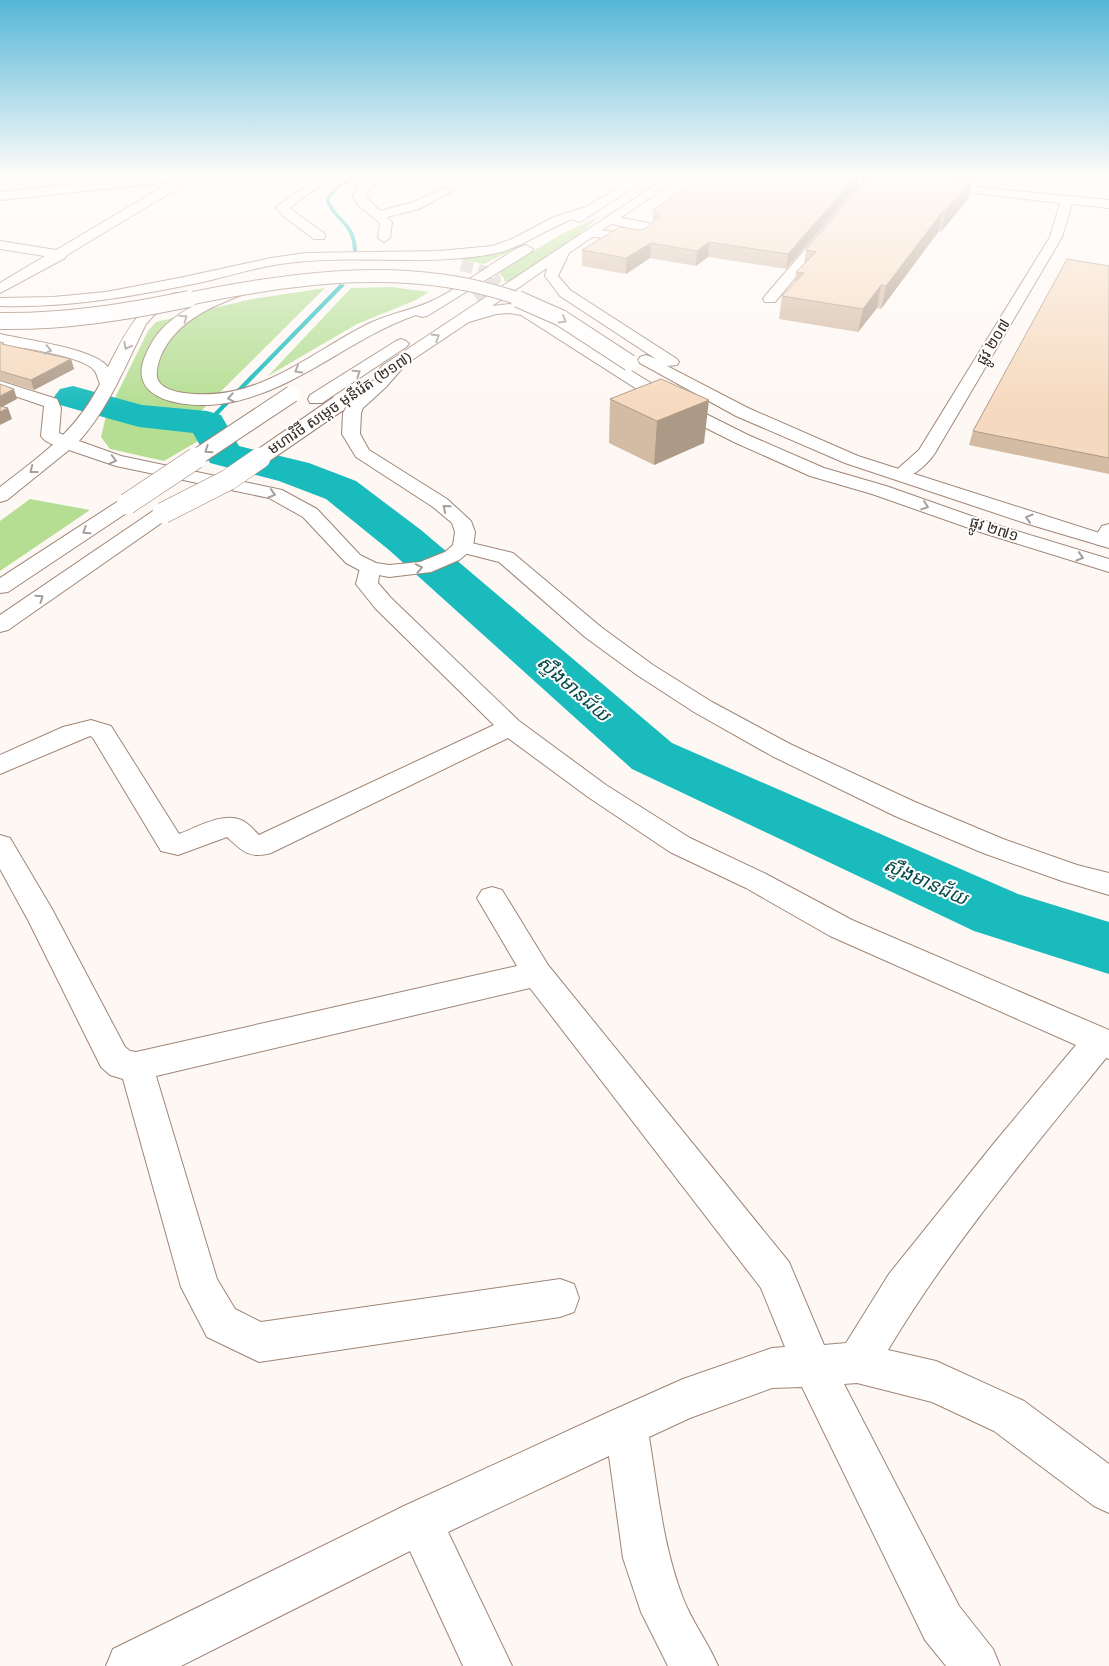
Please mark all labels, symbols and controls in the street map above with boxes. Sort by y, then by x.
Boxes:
one-way arrow [557,313,566,323]
one-way arrow [178,316,187,324]
street label: ផ្លូវ ២០៧ [972,316,1018,371]
one-way arrow [431,334,440,344]
one-way arrow [123,340,133,349]
one-way arrow [43,344,52,355]
street label: មហាវិថី សម្តេច មុនីរ៉េត (២១៧) [264,347,416,458]
one-way arrow [294,363,303,373]
one-way arrow [352,370,361,379]
one-way arrow [226,392,235,402]
one-way arrow [204,444,213,454]
one-way arrow [108,454,117,465]
one-way arrow [30,464,39,473]
one-way arrow [267,488,275,498]
one-way arrow [921,500,929,510]
one-way arrow [443,506,452,514]
street label: ផ្លូវ ២៧១ [966,513,1021,550]
one-way arrow [1025,514,1033,524]
one-way arrow [83,524,92,534]
one-way arrow [1075,551,1083,561]
one-way arrow [415,563,424,574]
one-way arrow [34,595,44,604]
water label: ស្ទឹងមានជ័យ [532,650,617,728]
water label: ស្ទឹងមានជ័យ [880,852,973,911]

